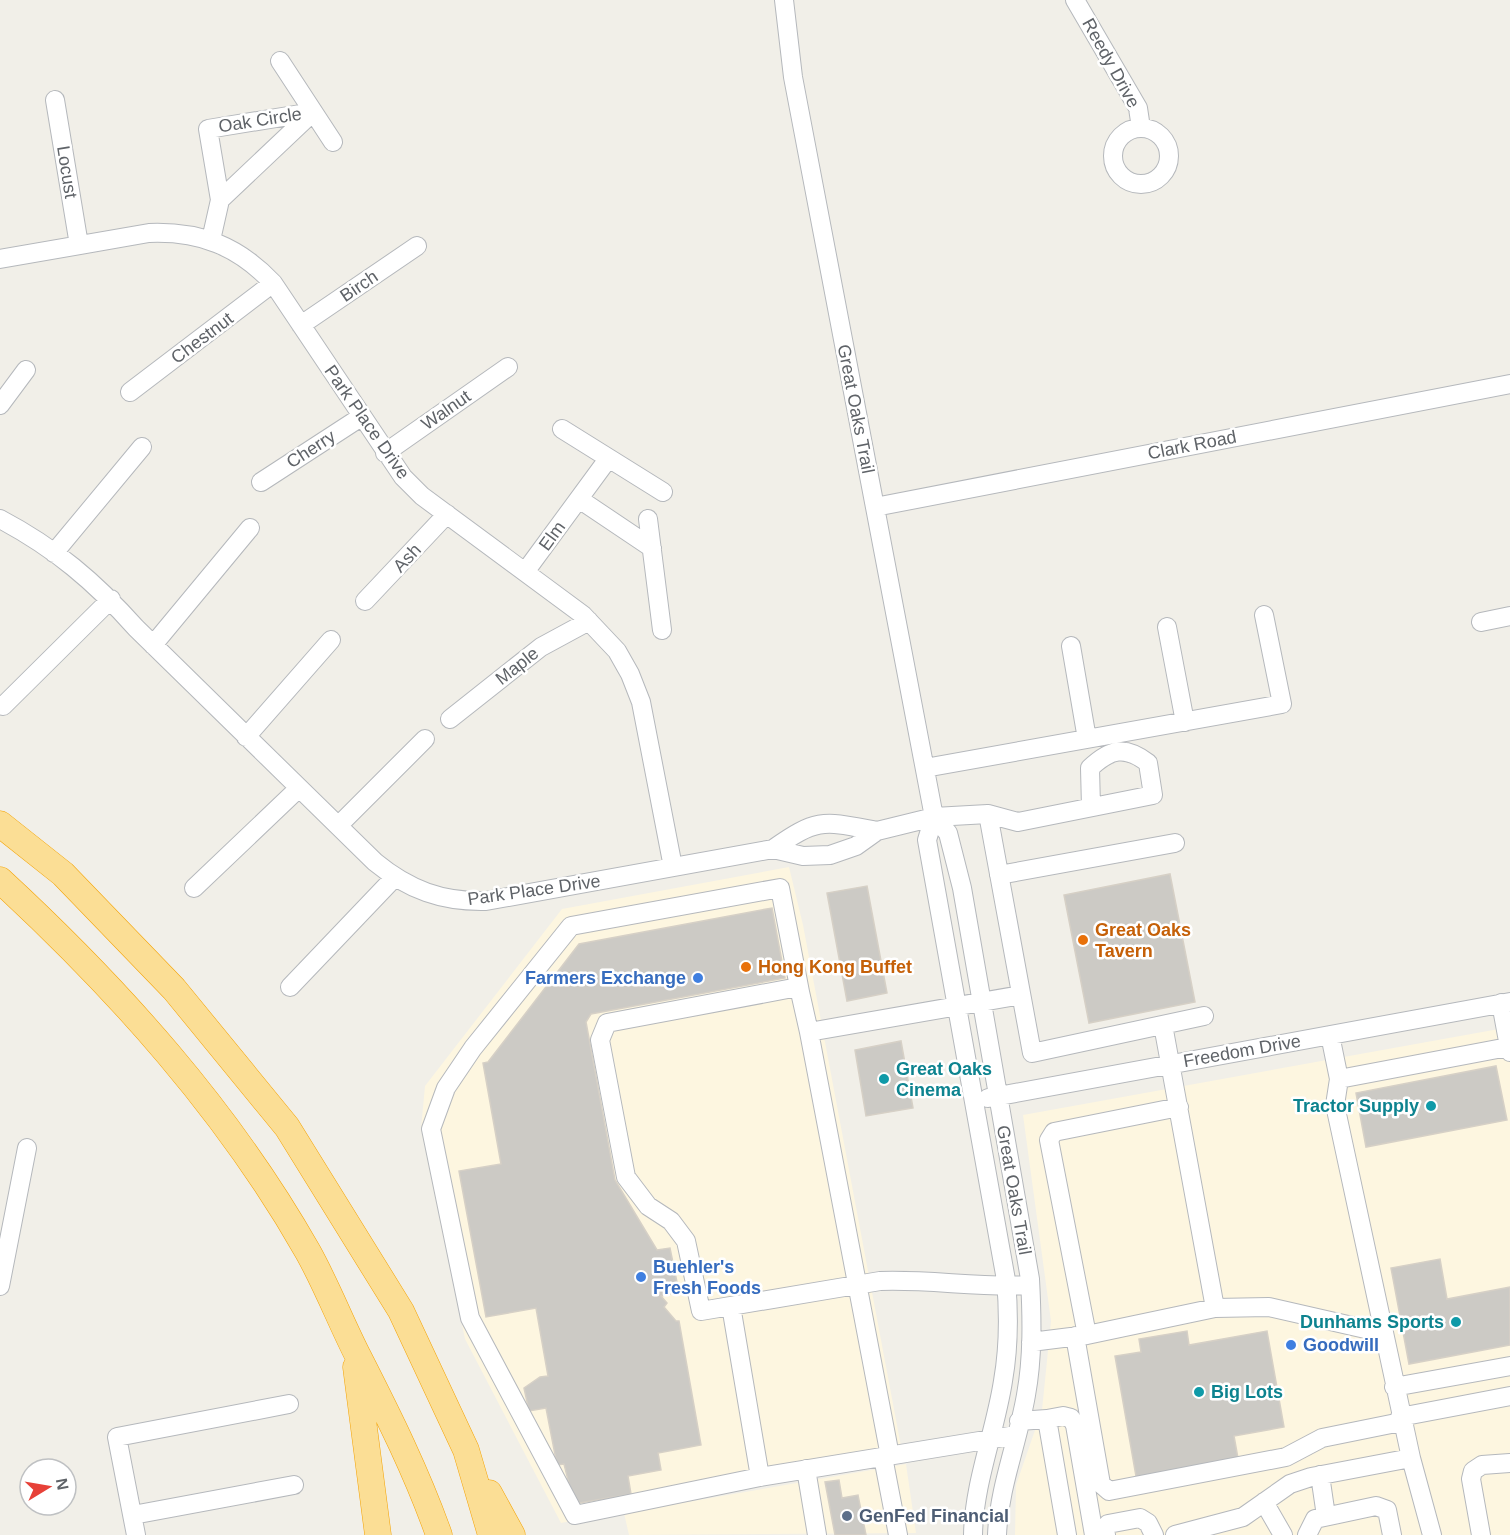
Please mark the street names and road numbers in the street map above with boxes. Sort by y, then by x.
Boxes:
street label: Reedy Drive [1078,15,1144,111]
street label: Oak Circle [217,104,303,136]
street label: Locust [53,144,81,200]
street label: Birch [336,266,382,306]
street label: Chestnut [167,308,237,368]
street label: Great Oaks Trail [834,343,878,475]
street label: Park Place Drive [320,361,414,483]
street label: Walnut [418,386,474,434]
street label: Cherry [283,426,339,472]
street label: Clark Road [1146,427,1238,463]
street label: Elm [535,518,569,554]
street label: Ash [389,540,425,576]
street label: Maple [492,643,542,689]
street label: Park Place Drive [466,871,602,909]
street label: Freedom Drive [1182,1031,1302,1071]
street label: Great Oaks Trail [993,1124,1035,1256]

